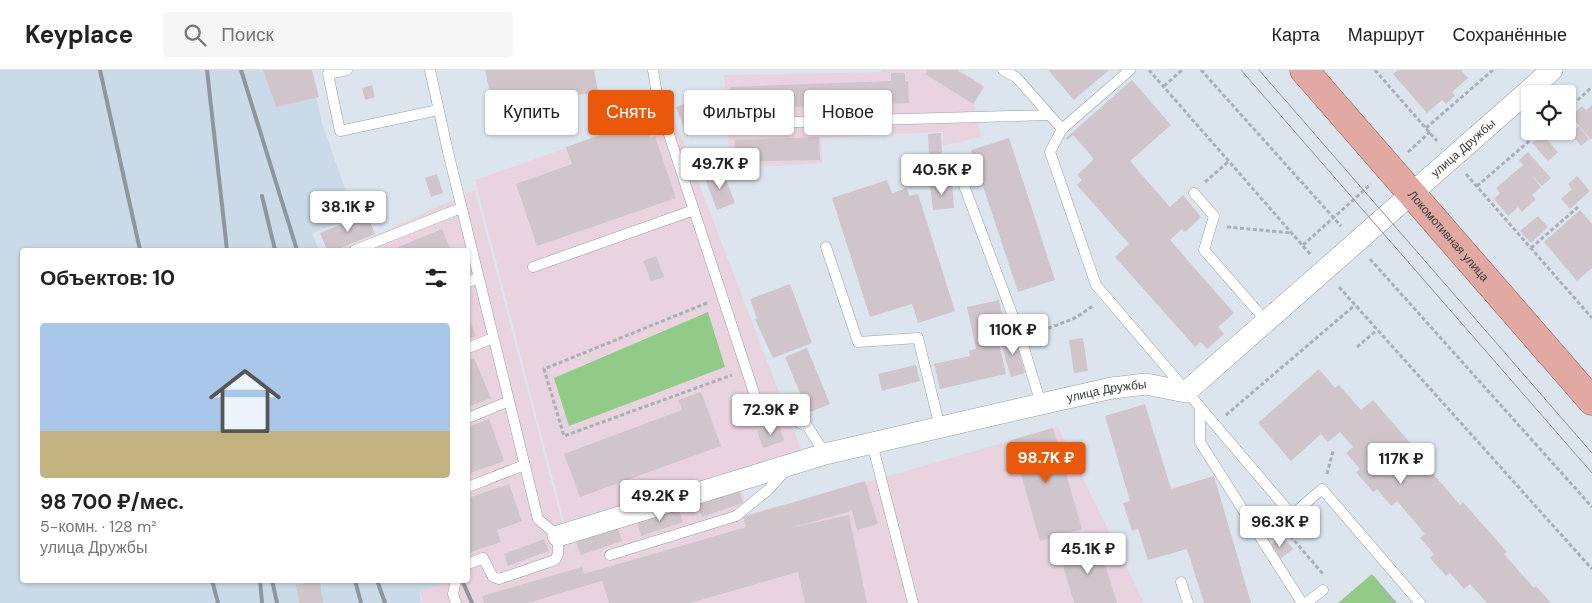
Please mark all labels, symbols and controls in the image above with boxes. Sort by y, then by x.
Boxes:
search box [163,12,513,57]
text: Keyplace [25,19,133,50]
icon: search [181,21,209,49]
text: Поиск [221,22,274,47]
text: Карта [1272,23,1320,47]
text: Маршрут [1348,23,1424,47]
text: Сохранённые [1452,23,1567,47]
map controls [1521,85,1576,140]
button: locate [1521,85,1576,140]
chip: Купить [485,90,578,135]
chip: Снять [588,90,674,135]
chip: Фильтры [684,90,794,135]
chip: Новое [804,90,892,135]
street label: улица Дружбы [1428,115,1499,181]
pin: 49.7K ₽ [674,148,766,190]
text: 49.7K ₽ [692,153,748,174]
pin: 40.5K ₽ [896,154,988,196]
text: 40.5K ₽ [912,159,972,180]
street label: Локомотивная улица [1404,187,1493,285]
pin: 38.1K ₽ [302,190,394,233]
text: 38.1K ₽ [321,196,375,217]
text: Объектов: 10 [40,264,175,292]
icon: filters [422,264,450,292]
pin: 110K ₽ [972,314,1054,356]
text: 110K ₽ [989,319,1037,340]
icon: home [200,356,290,446]
street label: улица Дружбы [1065,376,1147,406]
pin: 72.9K ₽ [725,394,817,436]
text: 72.9K ₽ [743,399,799,420]
pin: 98.7K ₽ [1000,442,1092,484]
pin: 117K ₽ [1360,442,1442,485]
text: 98.7K ₽ [1018,447,1075,468]
text: 117K ₽ [1379,448,1423,469]
pin: 49.2K ₽ [614,480,706,522]
text: 49.2K ₽ [631,485,689,506]
text: 98 700 ₽/мес. [40,488,184,516]
pin: 96.3K ₽ [1234,506,1326,548]
text: 96.3K ₽ [1251,511,1309,532]
text: 5-комн. · 128 m² [40,516,157,537]
pin: 45.1K ₽ [1042,532,1134,575]
text: улица Дружбы [40,537,148,558]
text: 45.1K ₽ [1061,538,1115,559]

